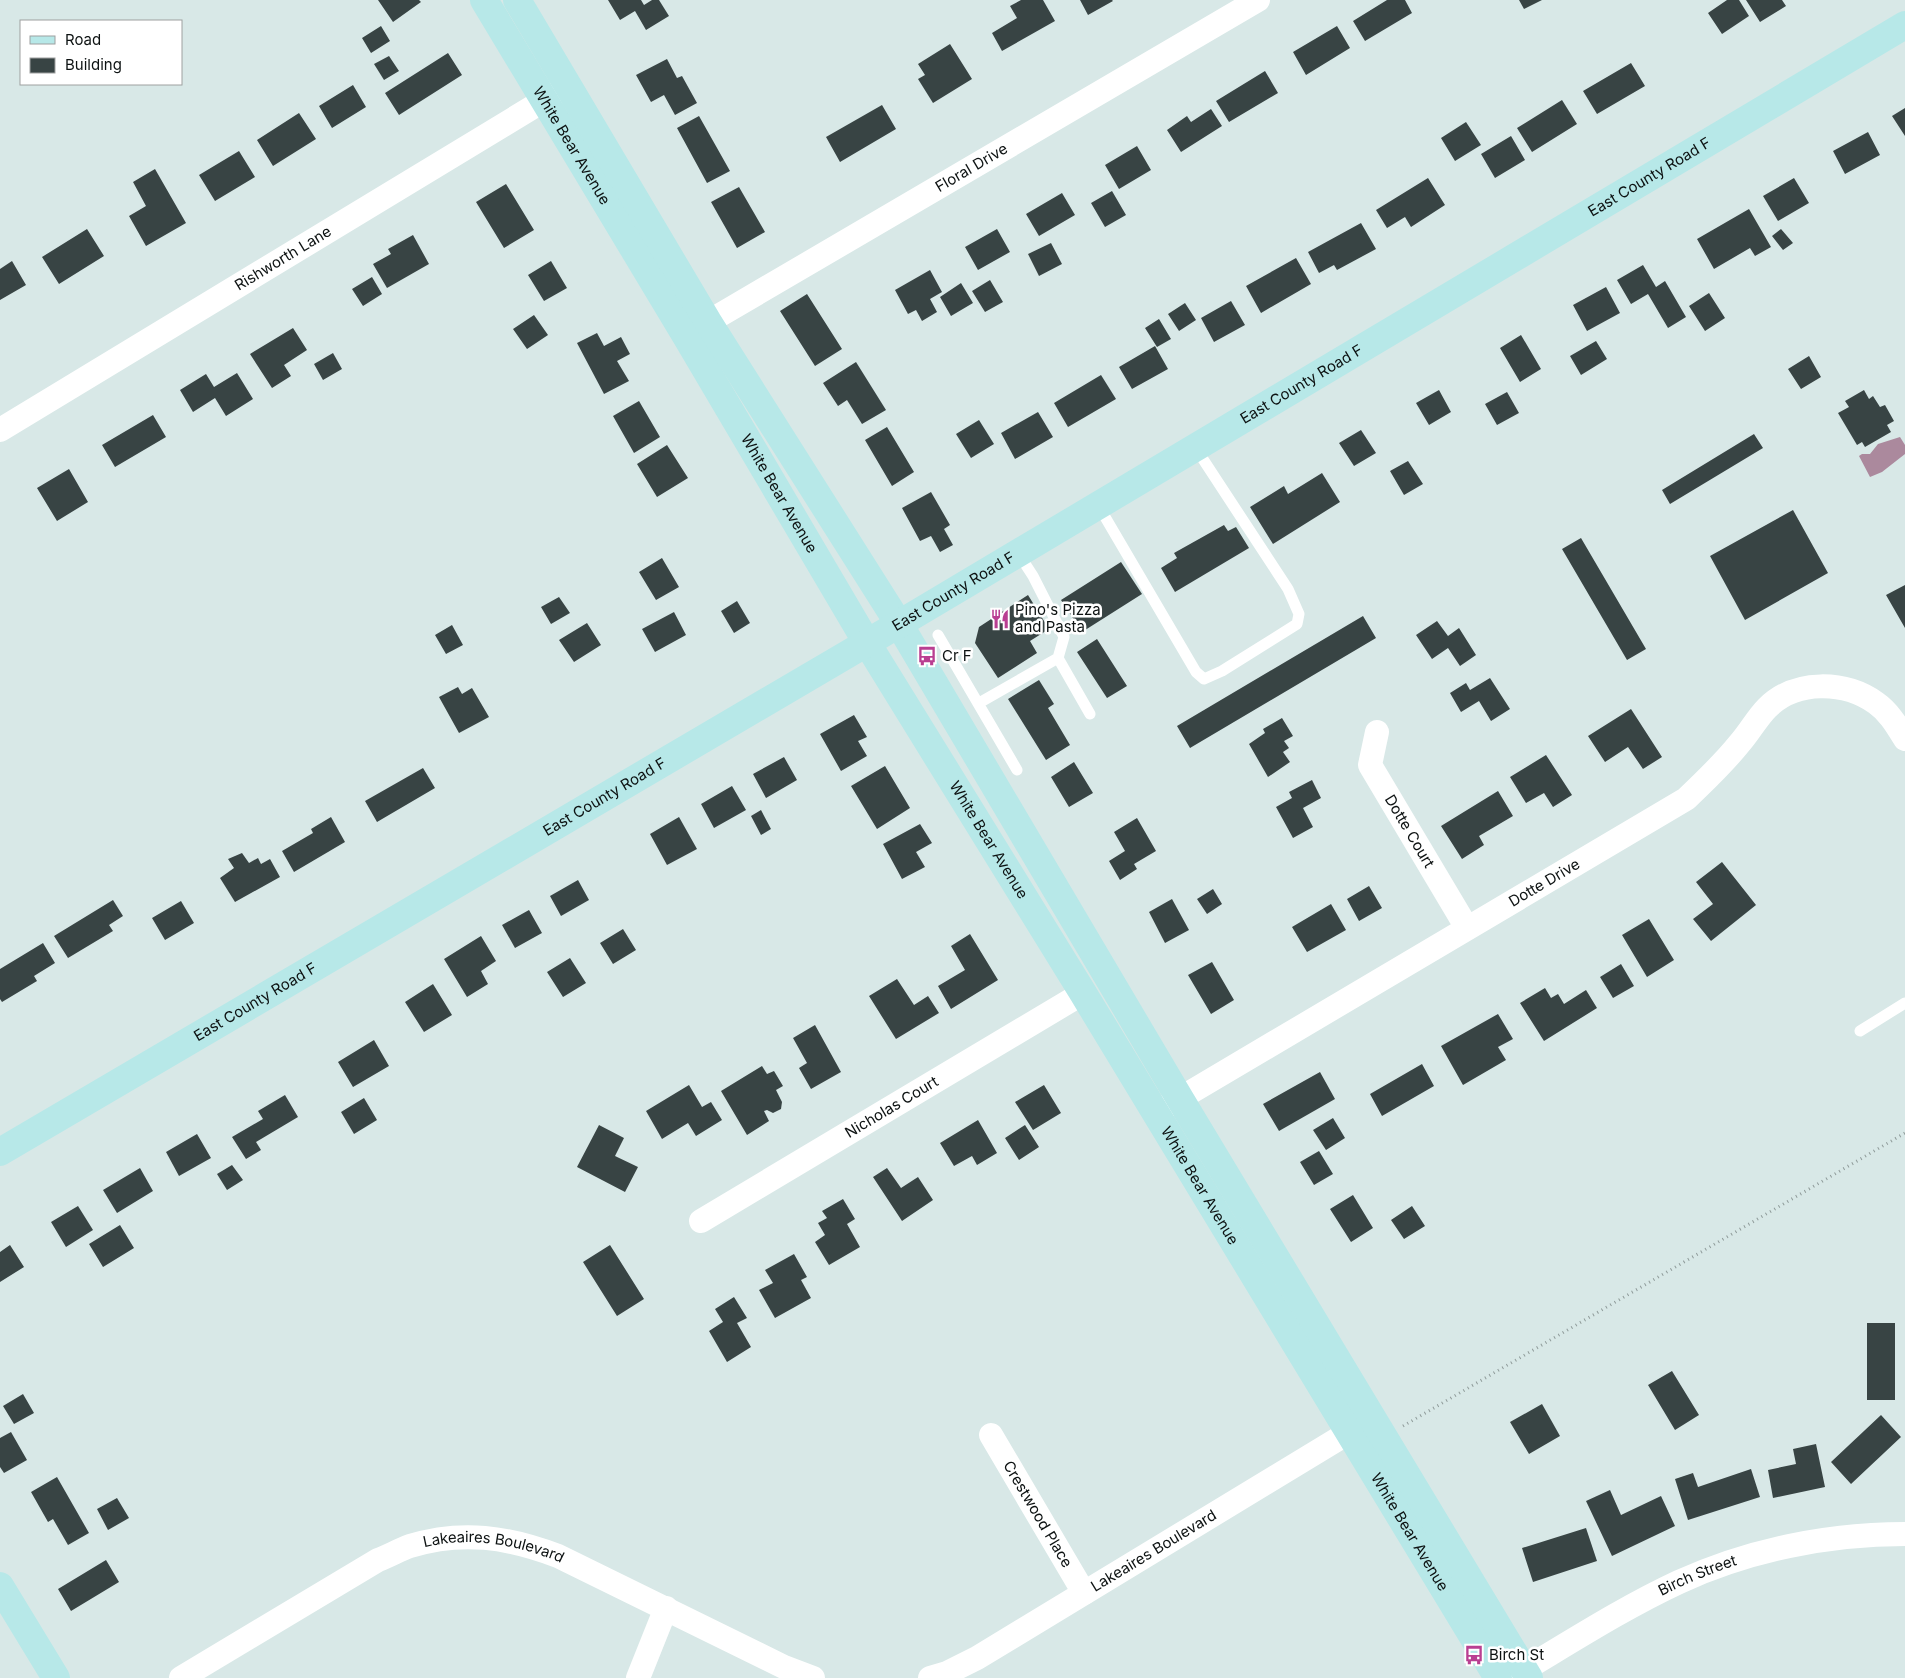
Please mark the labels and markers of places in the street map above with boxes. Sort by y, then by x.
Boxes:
place label: Pino's Pizza and Pasta [1015,600,1101,636]
restaurant icon: Pino's Pizza and Pasta [989,608,1011,630]
bus stop icon: Cr F [916,645,938,667]
place label: Cr F [942,646,972,665]
bus stop icon: Birch St [1463,1644,1485,1666]
place label: Birch St [1489,1645,1544,1664]

